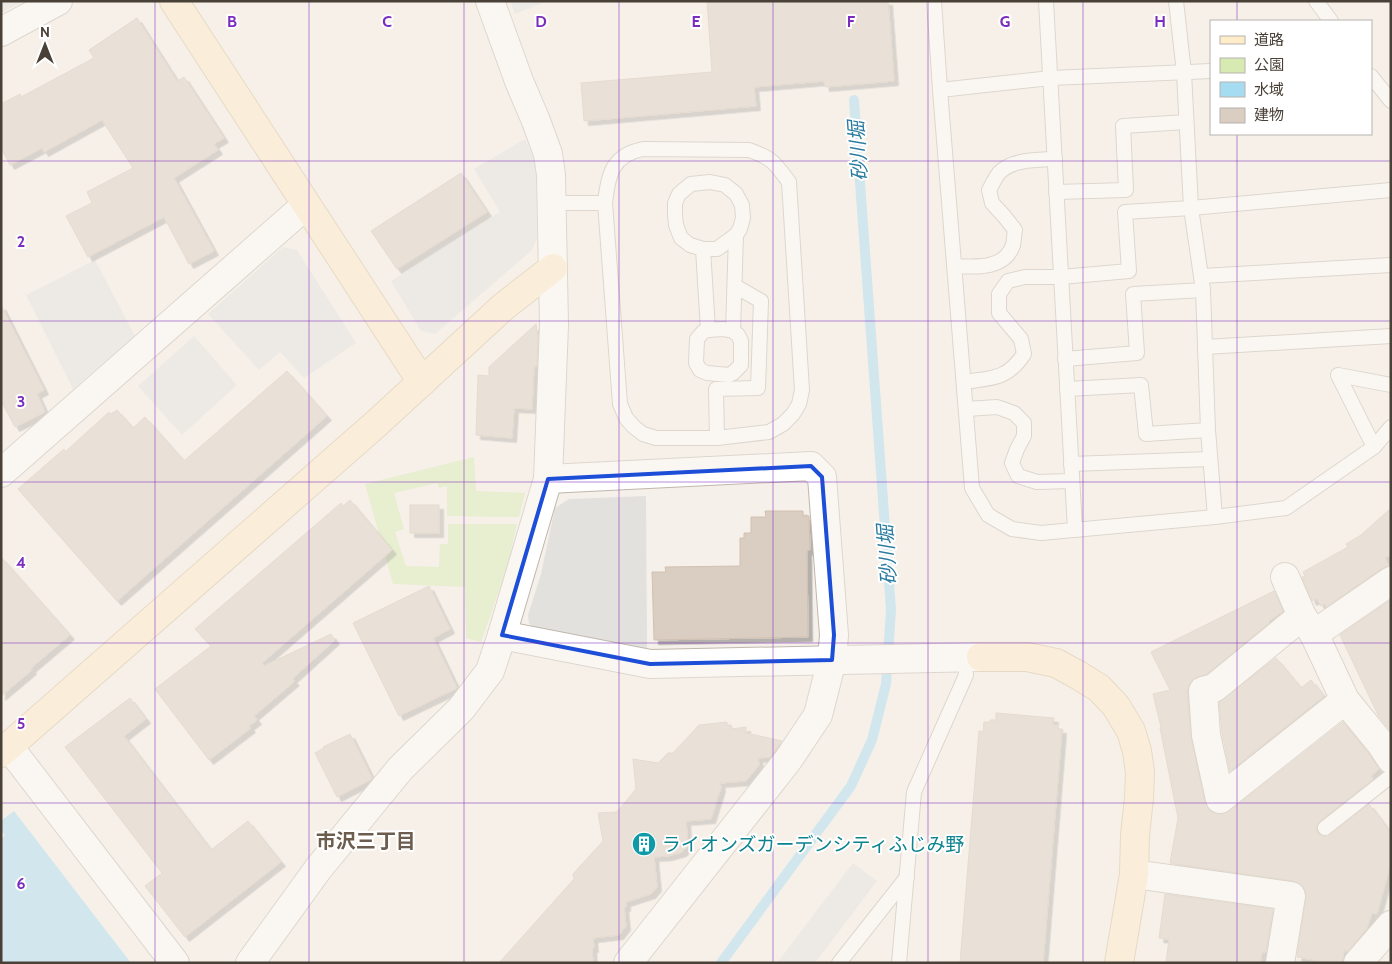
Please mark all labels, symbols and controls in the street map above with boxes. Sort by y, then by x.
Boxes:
text: B [227,12,237,31]
text: C [382,12,392,31]
text: D [535,12,547,31]
text: E [691,12,701,31]
text: F [847,12,856,31]
text: G [1000,12,1010,31]
text: H [1154,12,1166,31]
north arrow [20,20,70,70]
legend [1210,20,1372,135]
text: N [40,23,50,41]
text: 道路 [1254,31,1284,49]
text: 公園 [1254,56,1284,74]
text: 水域 [1254,81,1284,99]
text: 建物 [1254,106,1284,124]
water label: 砂川堀 [844,117,872,182]
text: 2 [17,232,25,251]
text: 3 [17,392,25,411]
water label: 砂川堀 [873,521,901,586]
text: 4 [16,553,26,572]
text: 5 [17,714,25,733]
district label: 市沢三丁目 [316,829,416,853]
building icon: ライオンズガーデンシティふじみ野 [631,831,657,857]
place label: ライオンズガーデンシティふじみ野 [662,833,964,856]
text: 6 [17,874,26,893]

